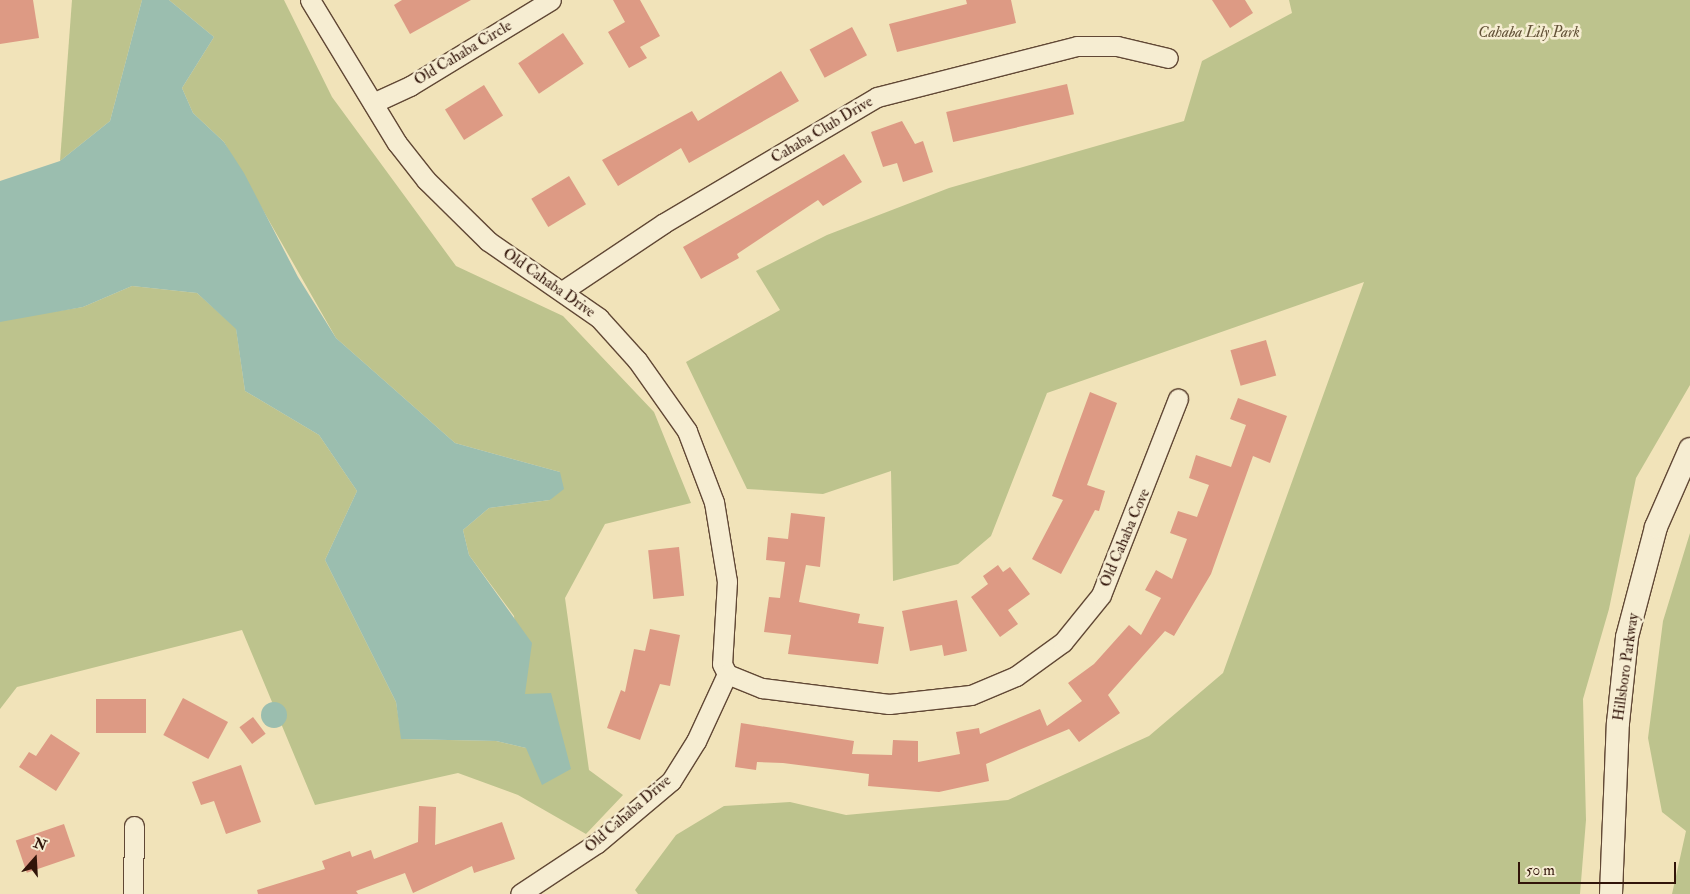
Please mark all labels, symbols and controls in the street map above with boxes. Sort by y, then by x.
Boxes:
street label: Old Cahaba Circle [411,17,515,89]
park label: Cahaba Lily Park [1478,24,1580,42]
street label: Cahaba Club Drive [768,93,876,167]
street label: Old Cahaba Drive [499,244,599,322]
street label: Old Cahaba Cove [1096,486,1154,590]
street label: Hillsboro Parkway [1610,612,1642,722]
street label: Old Cahaba Drive [581,772,675,856]
north arrow [10,834,60,884]
text: N [31,834,49,854]
scale bar [1520,852,1678,884]
text: 50 m [1526,861,1555,880]

